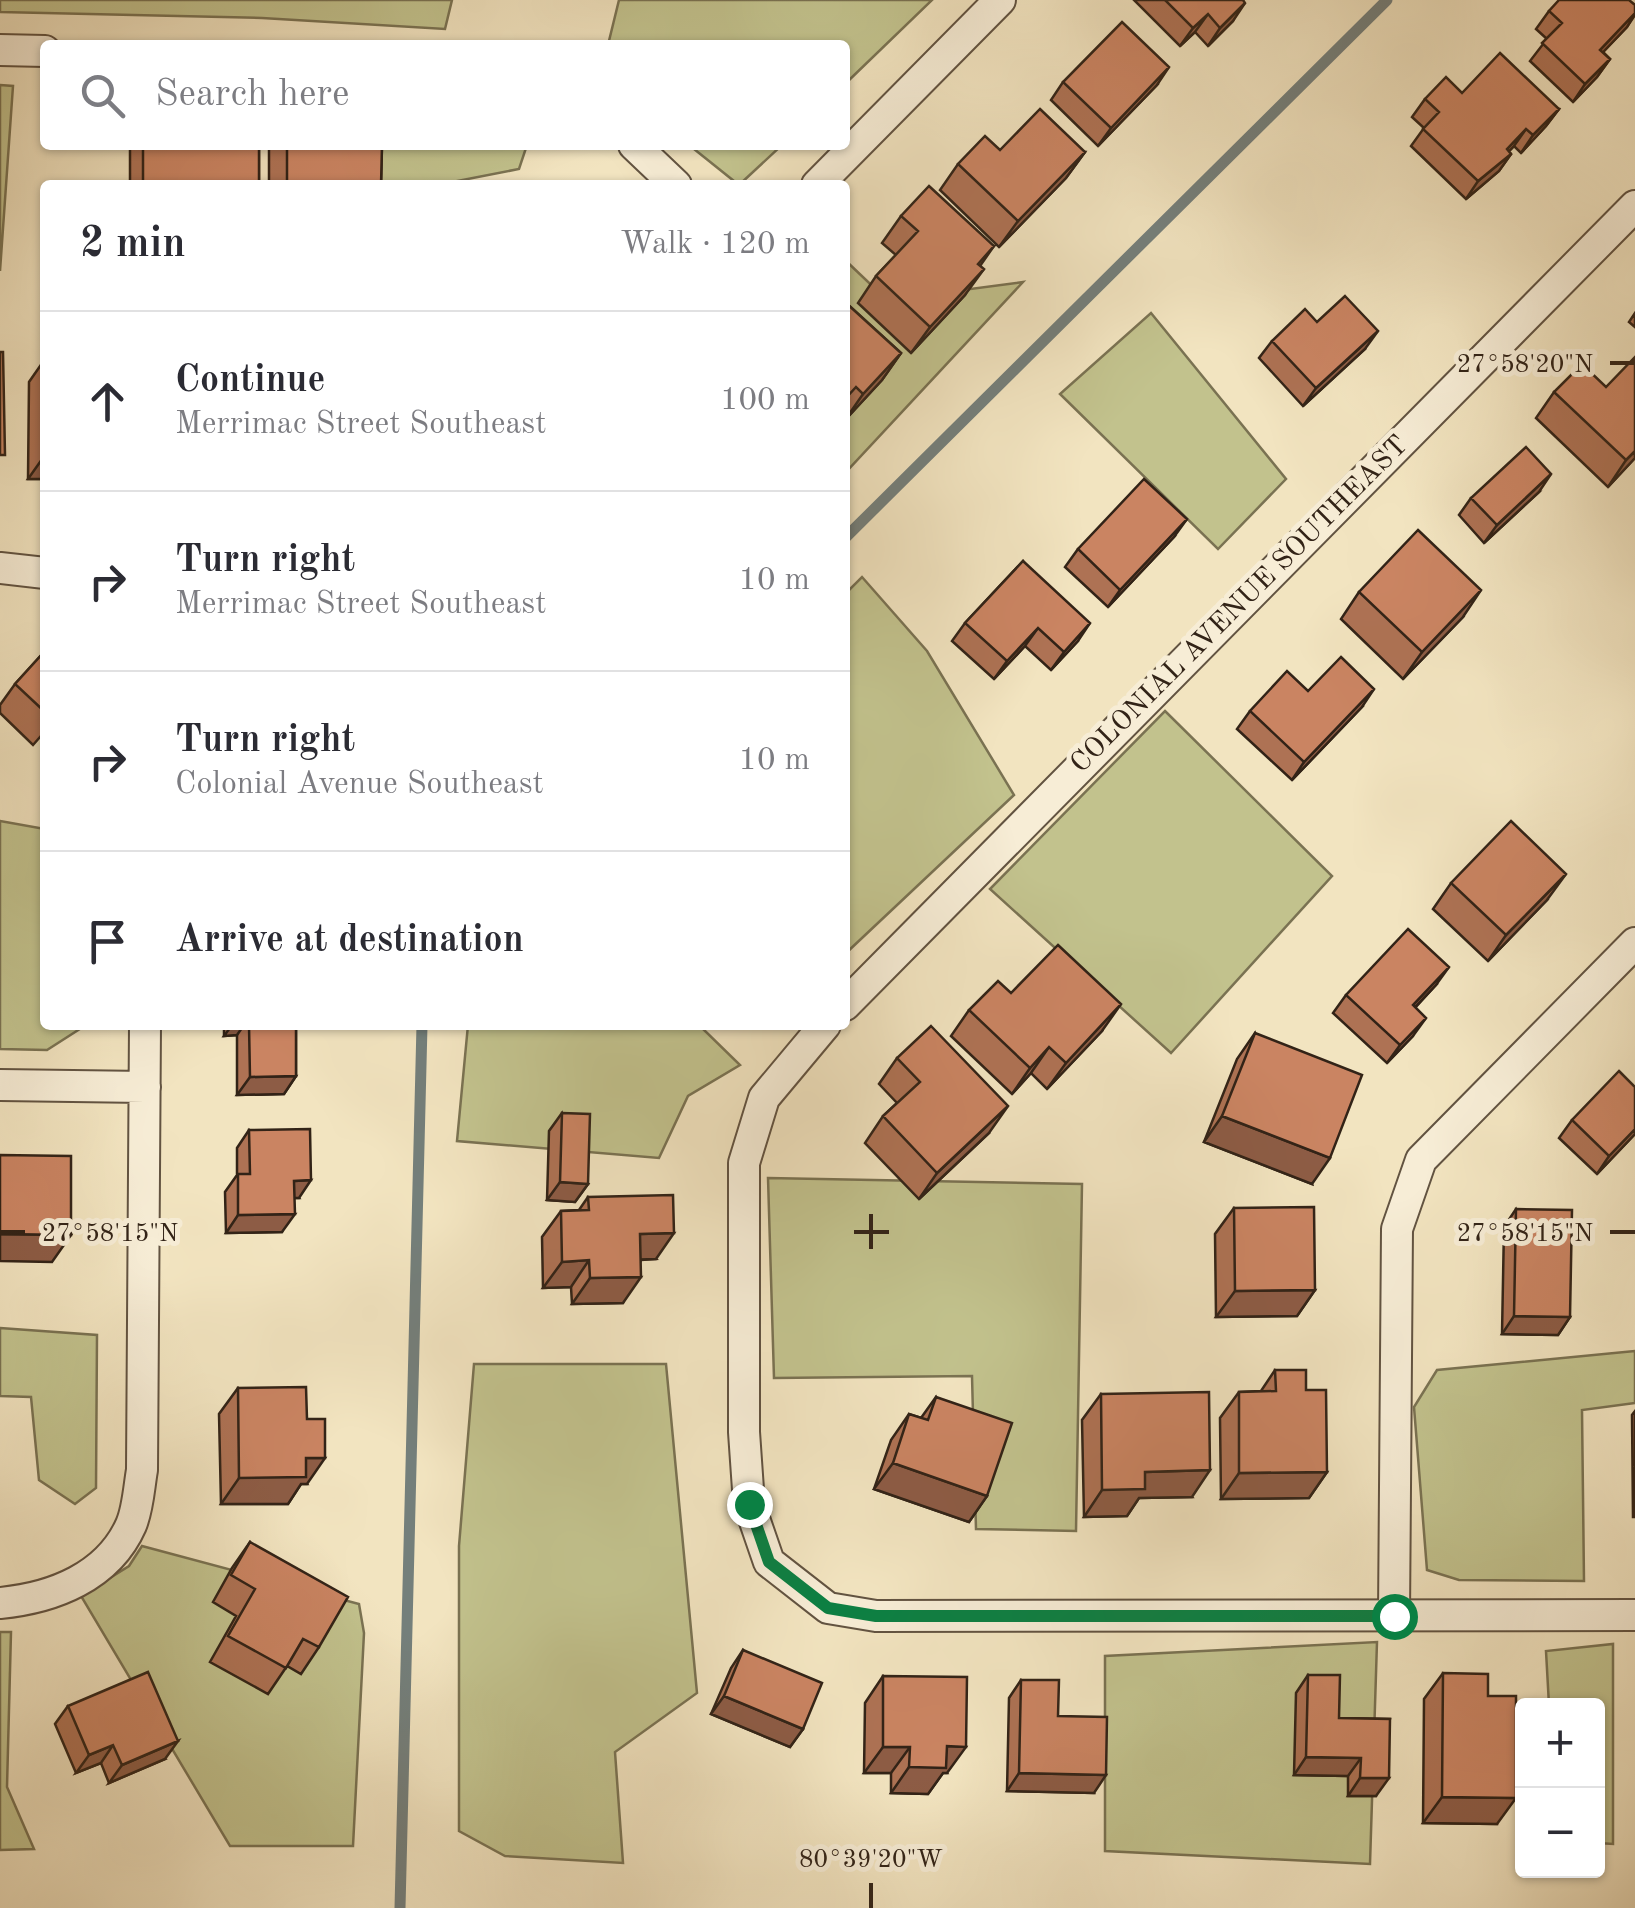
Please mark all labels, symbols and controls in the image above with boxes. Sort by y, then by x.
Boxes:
search box [40,40,850,150]
icon: search [75,68,130,123]
text: Search here [155,76,350,114]
text: 2 min [80,224,186,266]
text: Walk · 120 m [620,229,810,261]
text: 27°58'20"N [1457,353,1593,378]
text: Continue [175,362,325,400]
icon: ahead [80,374,135,429]
text: 100 m [720,385,810,417]
text: Merrimac Street Southeast [175,409,546,441]
street label: COLONIAL AVENUE SOUTHEAST [1066,431,1414,779]
text: Turn right [175,542,355,580]
icon: right [80,554,135,609]
text: 10 m [739,565,810,597]
text: Merrimac Street Southeast [175,589,546,621]
text: Turn right [175,722,355,760]
icon: right [80,734,135,789]
text: 10 m [739,745,810,777]
text: Colonial Avenue Southeast [175,769,544,801]
icon: arrive [80,914,135,969]
text: Arrive at destination [175,922,524,960]
text: 27°58'15"N [42,1222,178,1247]
text: 27°58'15"N [1457,1222,1593,1247]
route end [727,1482,773,1528]
route start [1372,1594,1418,1640]
map controls [1515,1698,1605,1878]
button: + [1515,1698,1605,1788]
button: − [1515,1788,1605,1878]
text: 80°39'20"W [799,1848,943,1873]

